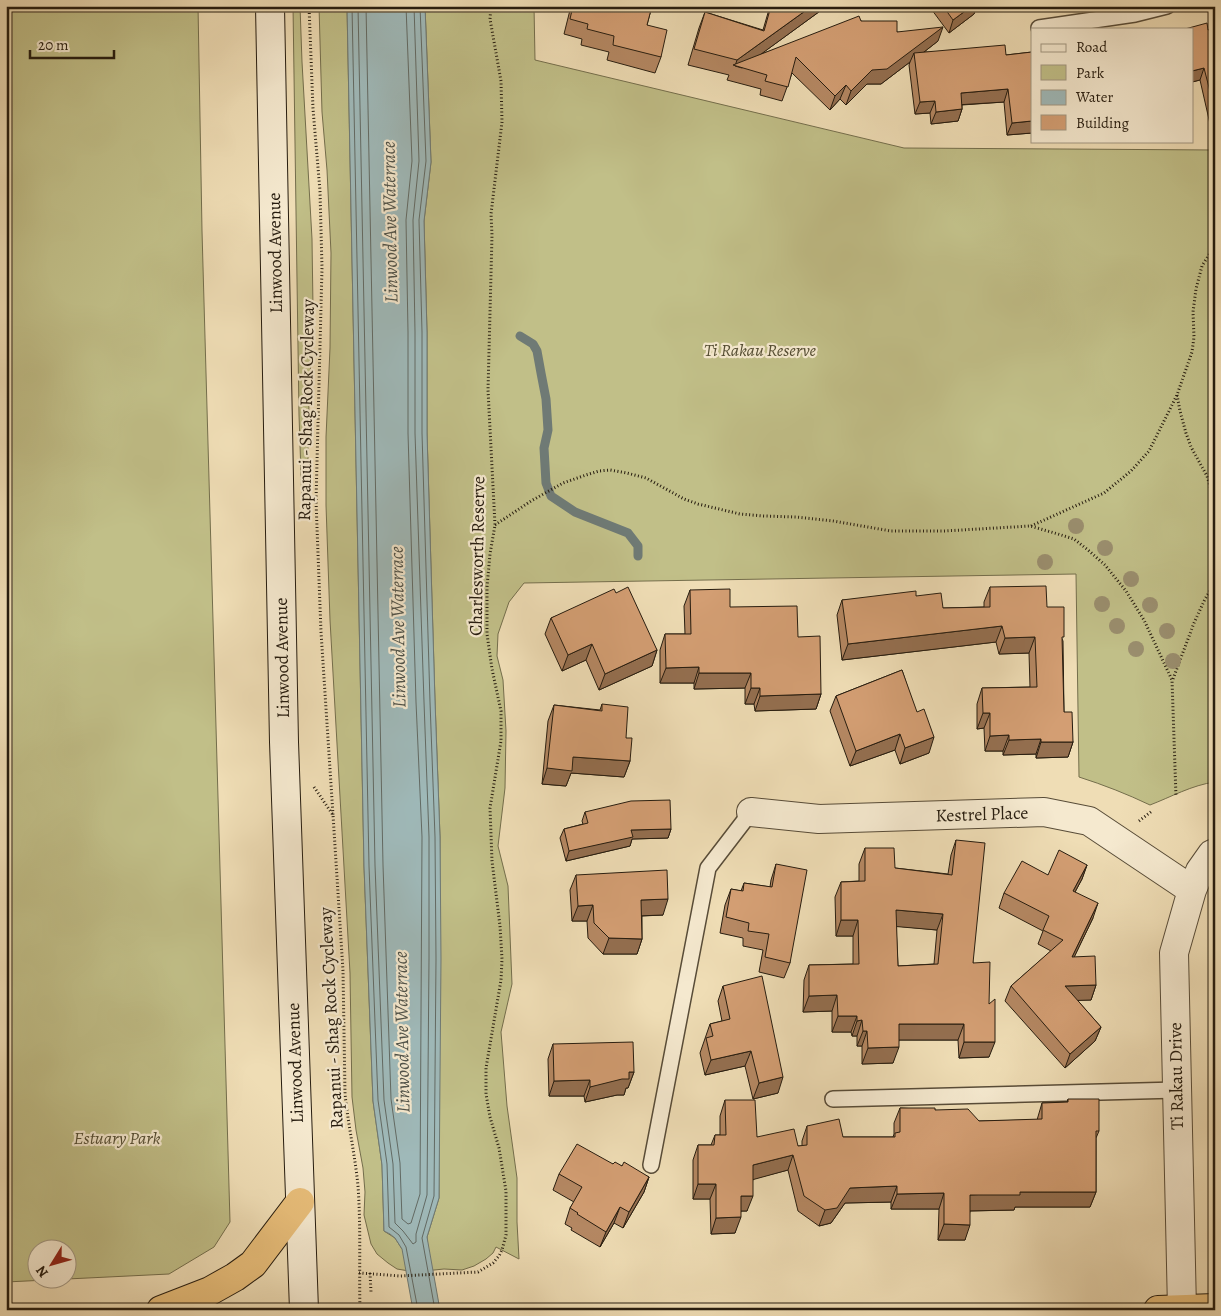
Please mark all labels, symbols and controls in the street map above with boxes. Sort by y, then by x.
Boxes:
scale bar [30,28,114,60]
legend [1031,28,1194,142]
text: 20 m [38,35,69,55]
text: Road [1076,37,1108,57]
text: Park [1076,63,1105,83]
text: Water [1075,87,1113,107]
text: Building [1076,113,1129,133]
water label: Linwood Ave Waterrace [376,141,404,303]
street label: Linwood Avenue [262,192,288,314]
street label: Rapanui - Shag Rock Cycleway [292,298,320,521]
park label: Ti Rakau Reserve [704,338,817,362]
street label: Charlesworth Reserve [464,476,490,636]
water label: Linwood Ave Waterrace [384,546,412,708]
street label: Linwood Avenue [269,597,295,719]
street label: Kestrel Place [935,800,1029,828]
street label: Rapanui - Shag Rock Cycleway [313,906,349,1129]
water label: Linwood Ave Waterrace [388,951,416,1113]
street label: Linwood Avenue [281,1002,309,1124]
street label: Ti Rakau Drive [1163,1022,1189,1130]
park label: Estuary Park [73,1126,161,1150]
north arrow [28,1238,78,1288]
text: N [31,1262,53,1281]

